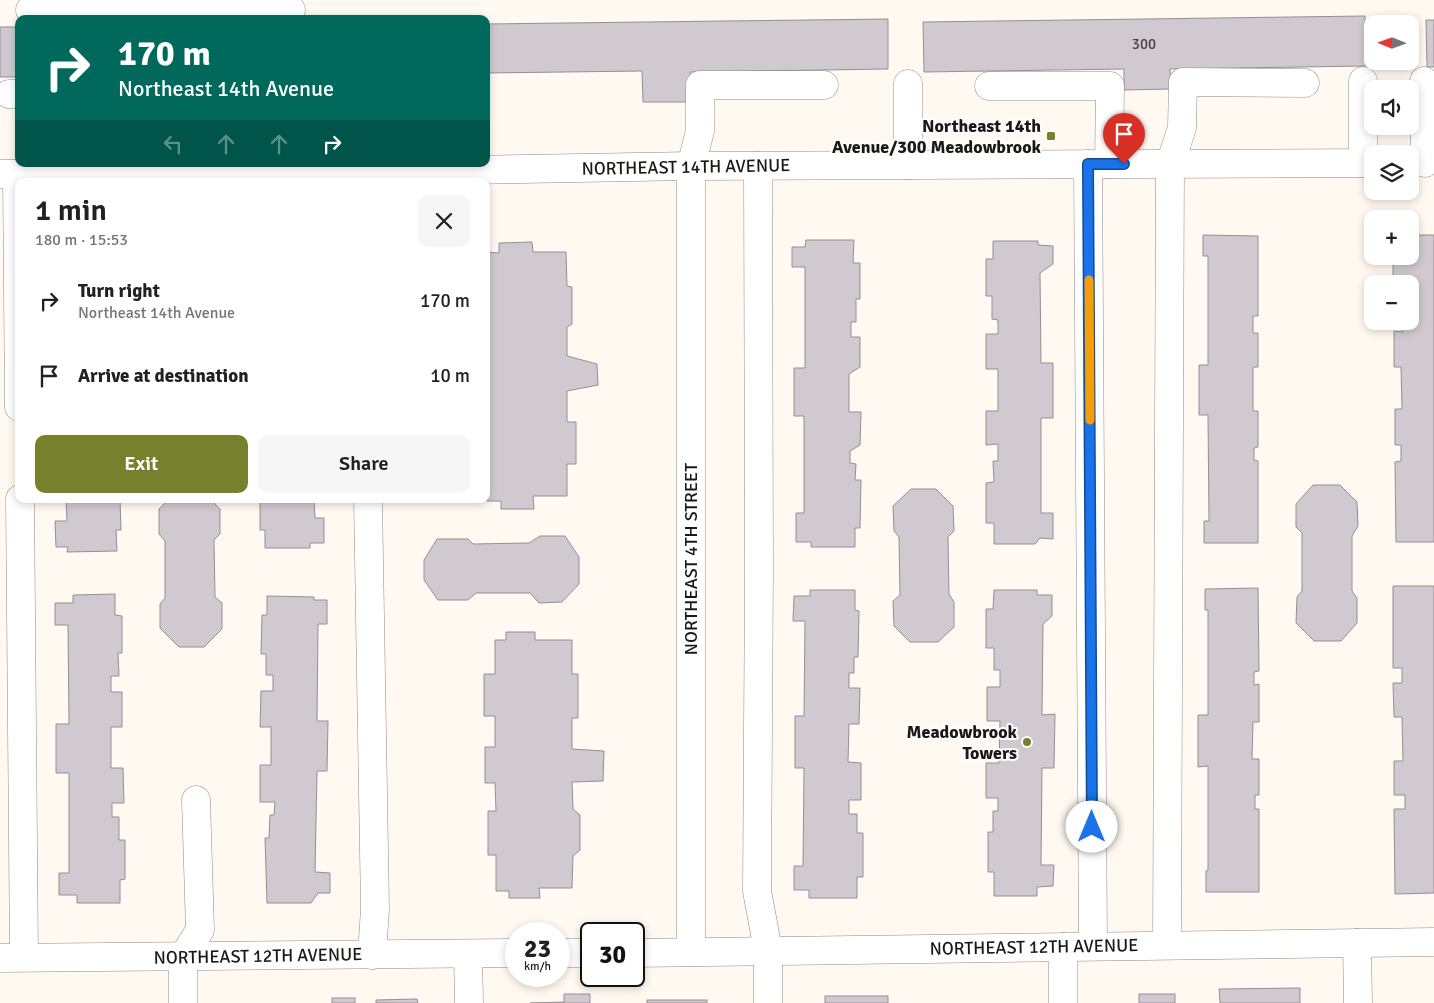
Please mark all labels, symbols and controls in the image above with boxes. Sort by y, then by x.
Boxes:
north arrow [1364,15,1419,70]
map controls [1364,15,1419,330]
text: 170 m [118,32,211,75]
icon: right [35,35,100,100]
house number: 300 [1132,35,1156,53]
text: Northeast 14th Avenue [118,75,334,102]
button: sound [1364,80,1419,135]
pin [1103,113,1145,164]
place label: Northeast 14th Avenue/300 Meadowbrook [832,115,1042,158]
icon: arrive [1110,120,1138,148]
icon: left [159,130,187,158]
icon: ahead [212,130,240,158]
icon: ahead [265,130,293,158]
icon: right [318,130,346,158]
marker: Northeast 14th Avenue/300 Meadowbrook [1045,130,1057,142]
button: layers [1364,145,1419,200]
street label: NORTHEAST 14TH AVENUE [581,154,791,180]
text: 1 min [35,192,107,229]
button: close [418,195,470,247]
button: + [1364,210,1419,265]
text: 180 m · 15:53 [35,230,128,250]
button: − [1364,275,1419,330]
text: Turn right [78,279,160,303]
icon: right [35,287,63,315]
text: 170 m [420,289,470,313]
text: Northeast 14th Avenue [78,303,235,323]
icon: arrive [35,362,63,390]
text: Arrive at destination [78,364,249,388]
text: 10 m [430,364,470,388]
button: Exit [35,435,248,493]
button: Share [258,435,470,493]
street label: NORTHEAST 4TH STREET [680,463,702,655]
place label: Meadowbrook Towers [906,721,1018,764]
marker: Meadowbrook Towers [1021,736,1033,748]
position arrow [1065,800,1117,852]
speed limit sign: 30 [580,922,645,987]
text: 23 [524,933,551,964]
street label: NORTHEAST 12TH AVENUE [929,934,1139,960]
street label: NORTHEAST 12TH AVENUE [153,943,363,969]
text: km/h [524,959,551,974]

